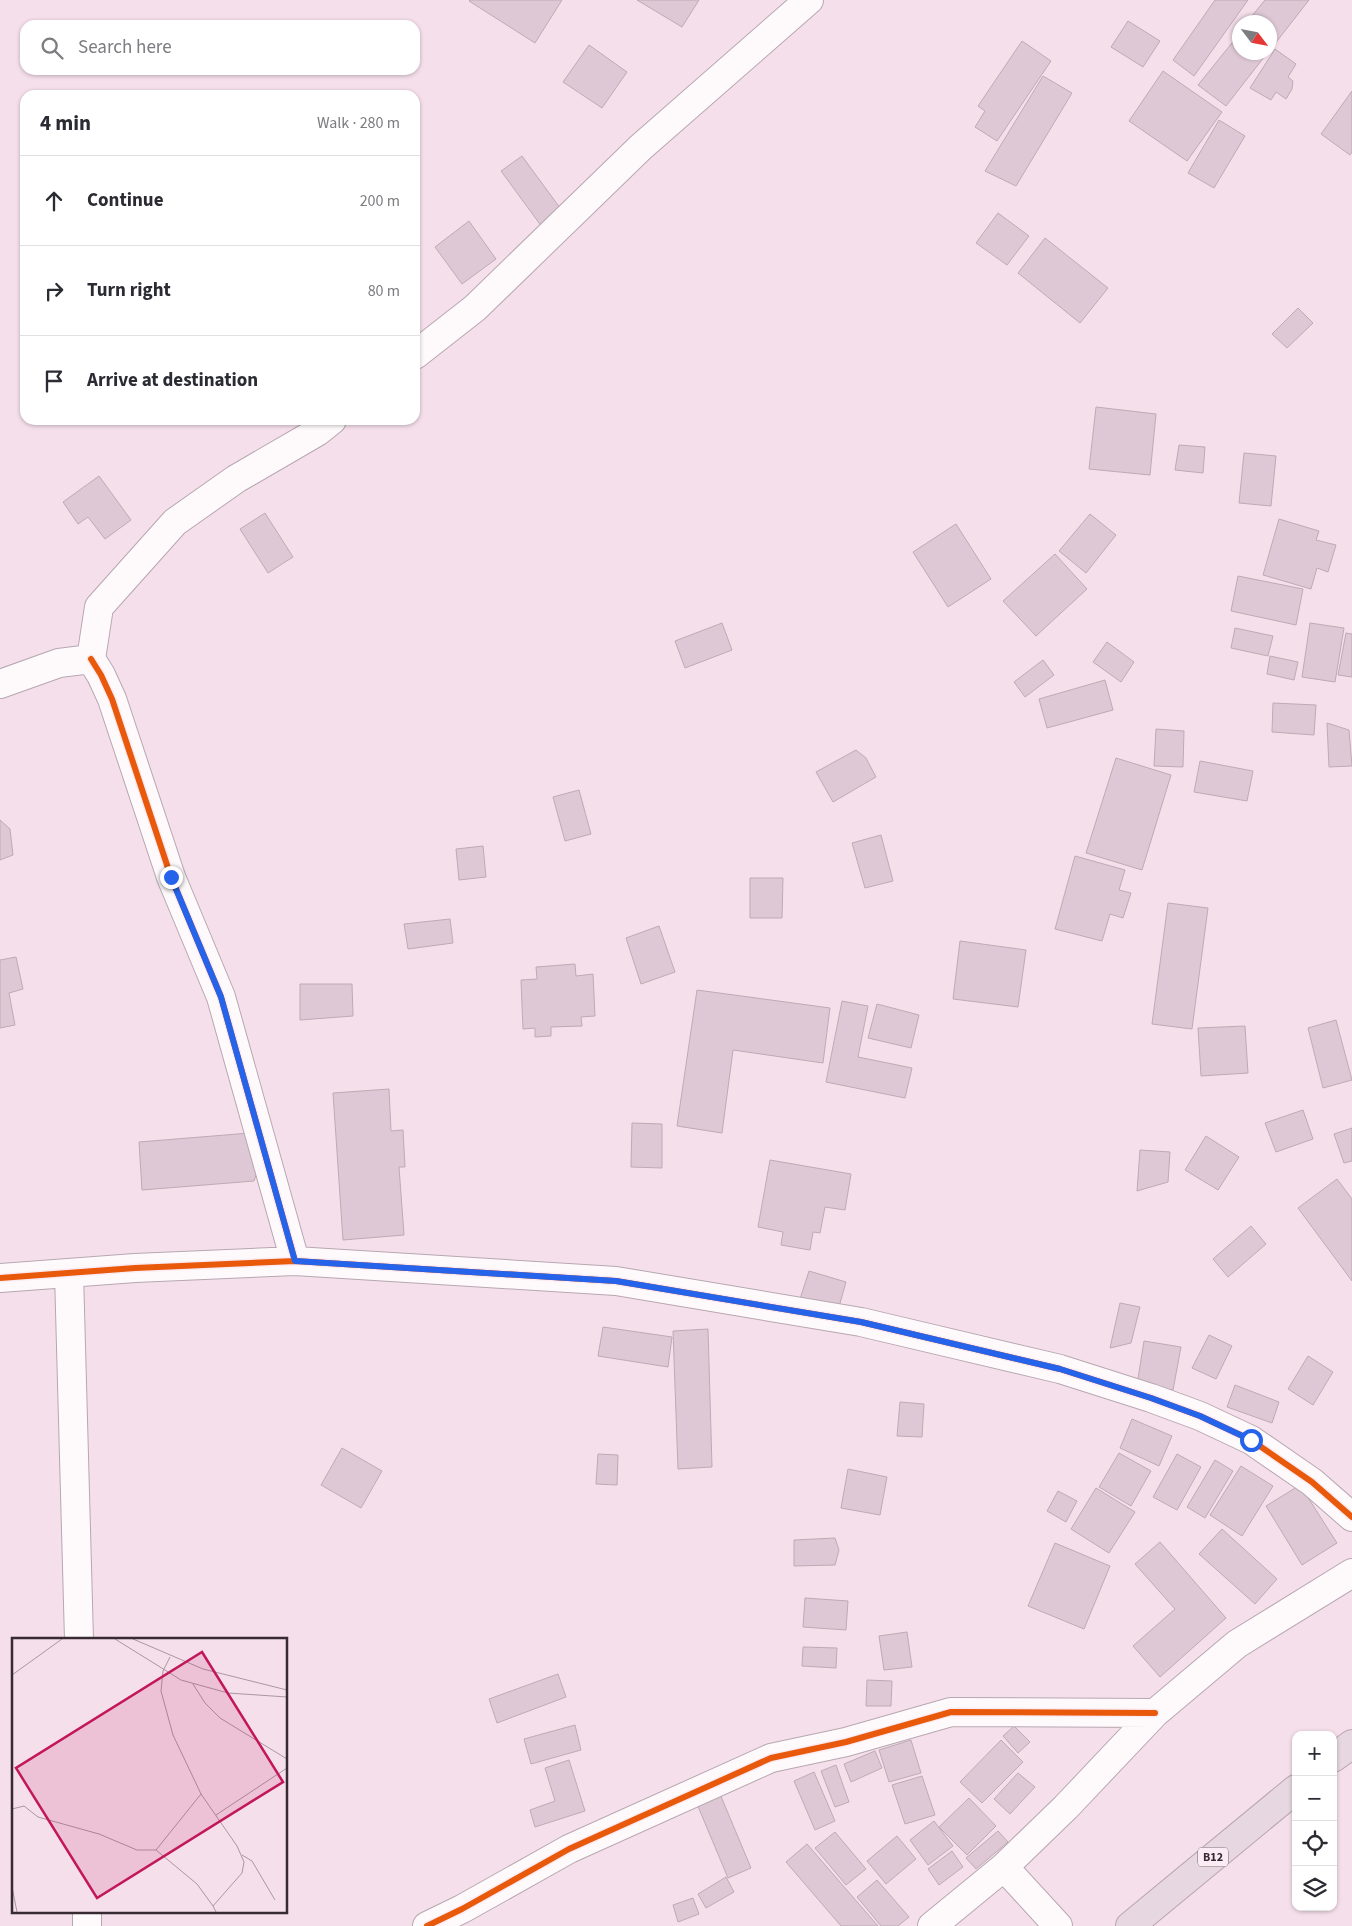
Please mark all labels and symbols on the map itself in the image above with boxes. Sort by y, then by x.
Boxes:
north arrow [1232,15,1277,60]
route end [160,866,183,889]
route start [1240,1429,1263,1452]
inset map [12,1638,288,1914]
road number: B12 [1198,1848,1228,1866]

